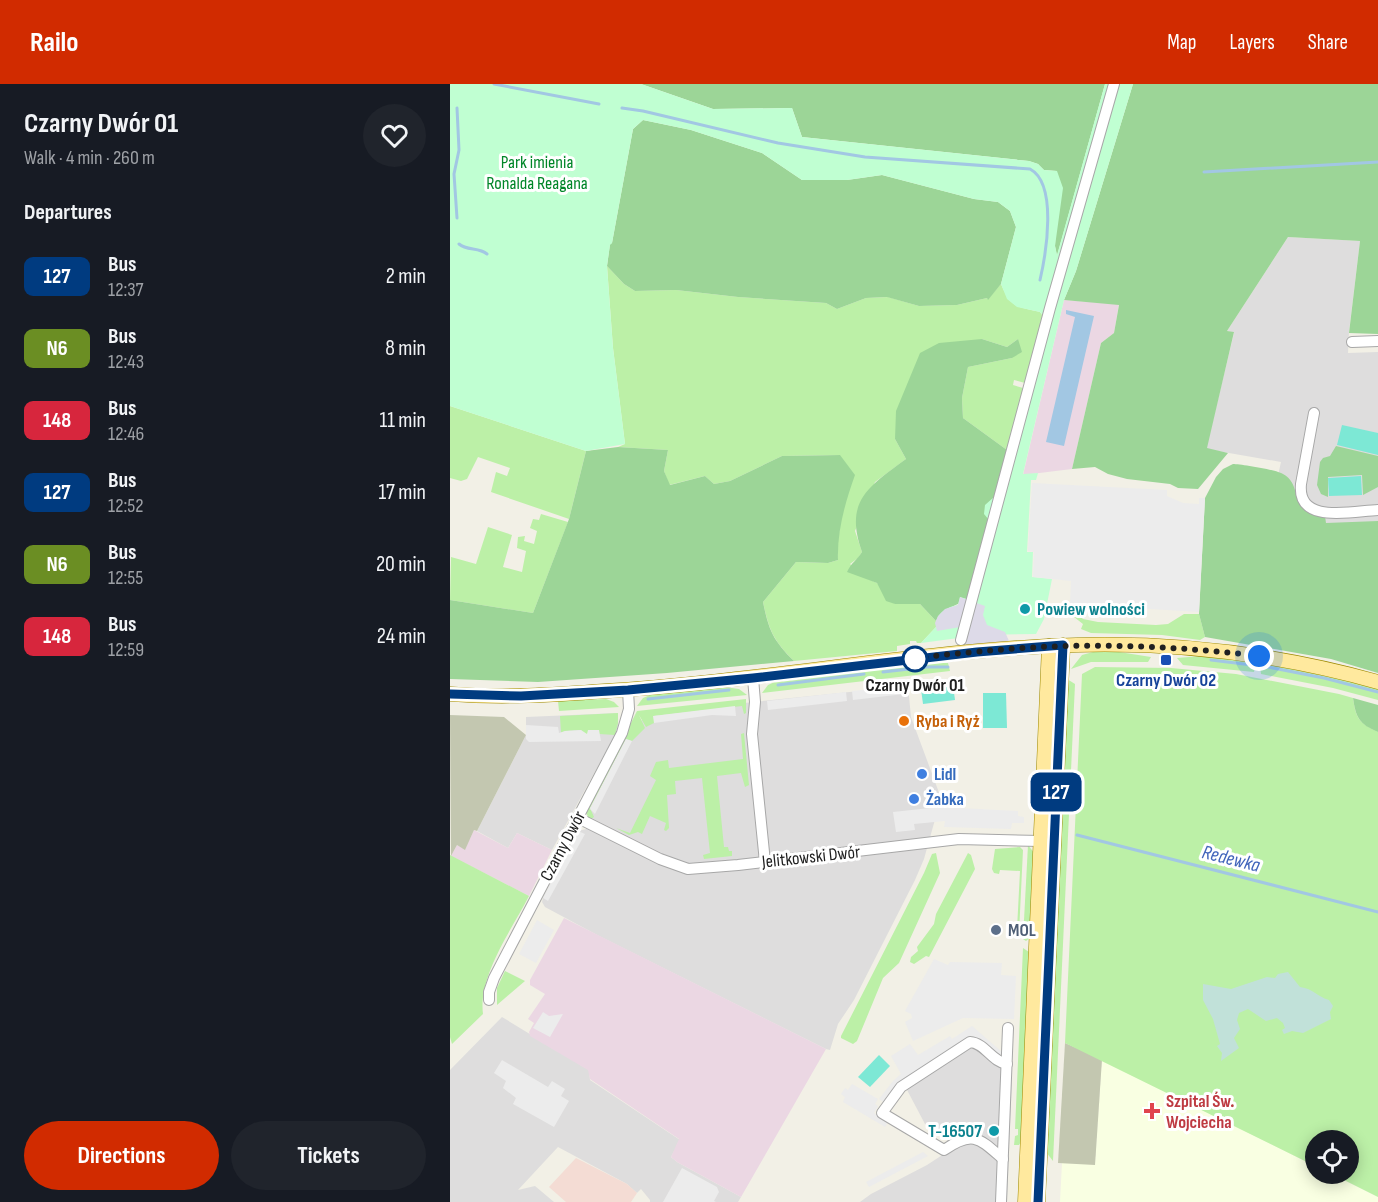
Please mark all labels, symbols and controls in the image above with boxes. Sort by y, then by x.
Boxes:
text: Railo [30,26,78,59]
text: Map [1167,30,1196,55]
text: Layers [1229,30,1275,55]
text: Share [1308,30,1348,55]
button: heart [363,104,426,167]
text: Czarny Dwór 01 [24,107,178,140]
text: Walk · 4 min · 260 m [24,146,155,170]
park label: Park imienia Ronalda Reagana [486,152,588,194]
text: Departures [24,199,112,226]
text: Bus [108,251,137,278]
text: 2 min [386,263,426,290]
text: 127 [44,264,70,289]
text: 12:37 [108,278,144,302]
text: Bus [108,323,137,350]
text: 8 min [385,335,426,362]
text: N6 [46,336,68,361]
text: 12:43 [108,350,144,374]
text: Bus [108,395,137,422]
text: 11 min [379,407,426,434]
text: 148 [43,408,71,433]
text: 12:46 [108,422,144,446]
text: Bus [108,467,137,494]
text: 17 min [378,479,426,506]
text: 127 [44,480,70,505]
text: 12:52 [108,494,144,518]
text: Bus [108,539,137,566]
text: 20 min [376,551,426,578]
text: N6 [46,552,68,577]
text: 12:55 [108,566,143,590]
place label: Powiew wolności [1037,599,1145,620]
marker: Powiew wolności [1018,602,1032,616]
text: Bus [108,611,137,638]
text: 24 min [377,623,426,650]
text: 148 [43,624,71,649]
text: 12:59 [108,638,144,662]
your location [1244,641,1274,671]
marker: Czarny Dwór 01 [902,646,928,672]
marker: Czarny Dwór 02 [1159,653,1173,667]
place label: Czarny Dwór 02 [1116,670,1216,691]
place label: Czarny Dwór 01 [865,675,965,696]
place label: Ryba i Ryż [916,711,980,732]
marker: Ryba i Ryż [897,714,911,728]
place label: Lidl [934,764,956,785]
marker: Lidl [915,767,929,781]
line badge: 127 [1022,772,1090,812]
text: 127 [1043,780,1069,805]
place label: Żabka [926,789,964,810]
marker: Żabka [907,792,921,806]
street label: Czarny Dwór [536,807,590,885]
water label: Redewka [1200,840,1262,878]
street label: Jelitkowski Dwór [760,841,861,873]
place label: MOL [1008,920,1036,941]
marker: MOL [989,923,1003,937]
place label: Szpital Św. Wojciecha [1166,1091,1234,1133]
marker: Szpital Św. Wojciecha [1143,1102,1161,1120]
button: Directions [24,1121,219,1190]
button: Tickets [231,1121,426,1190]
place label: T-16507 [928,1121,982,1142]
marker: T-16507 [987,1124,1001,1138]
map controls [1305,1130,1359,1184]
button: locate [1305,1130,1359,1184]

